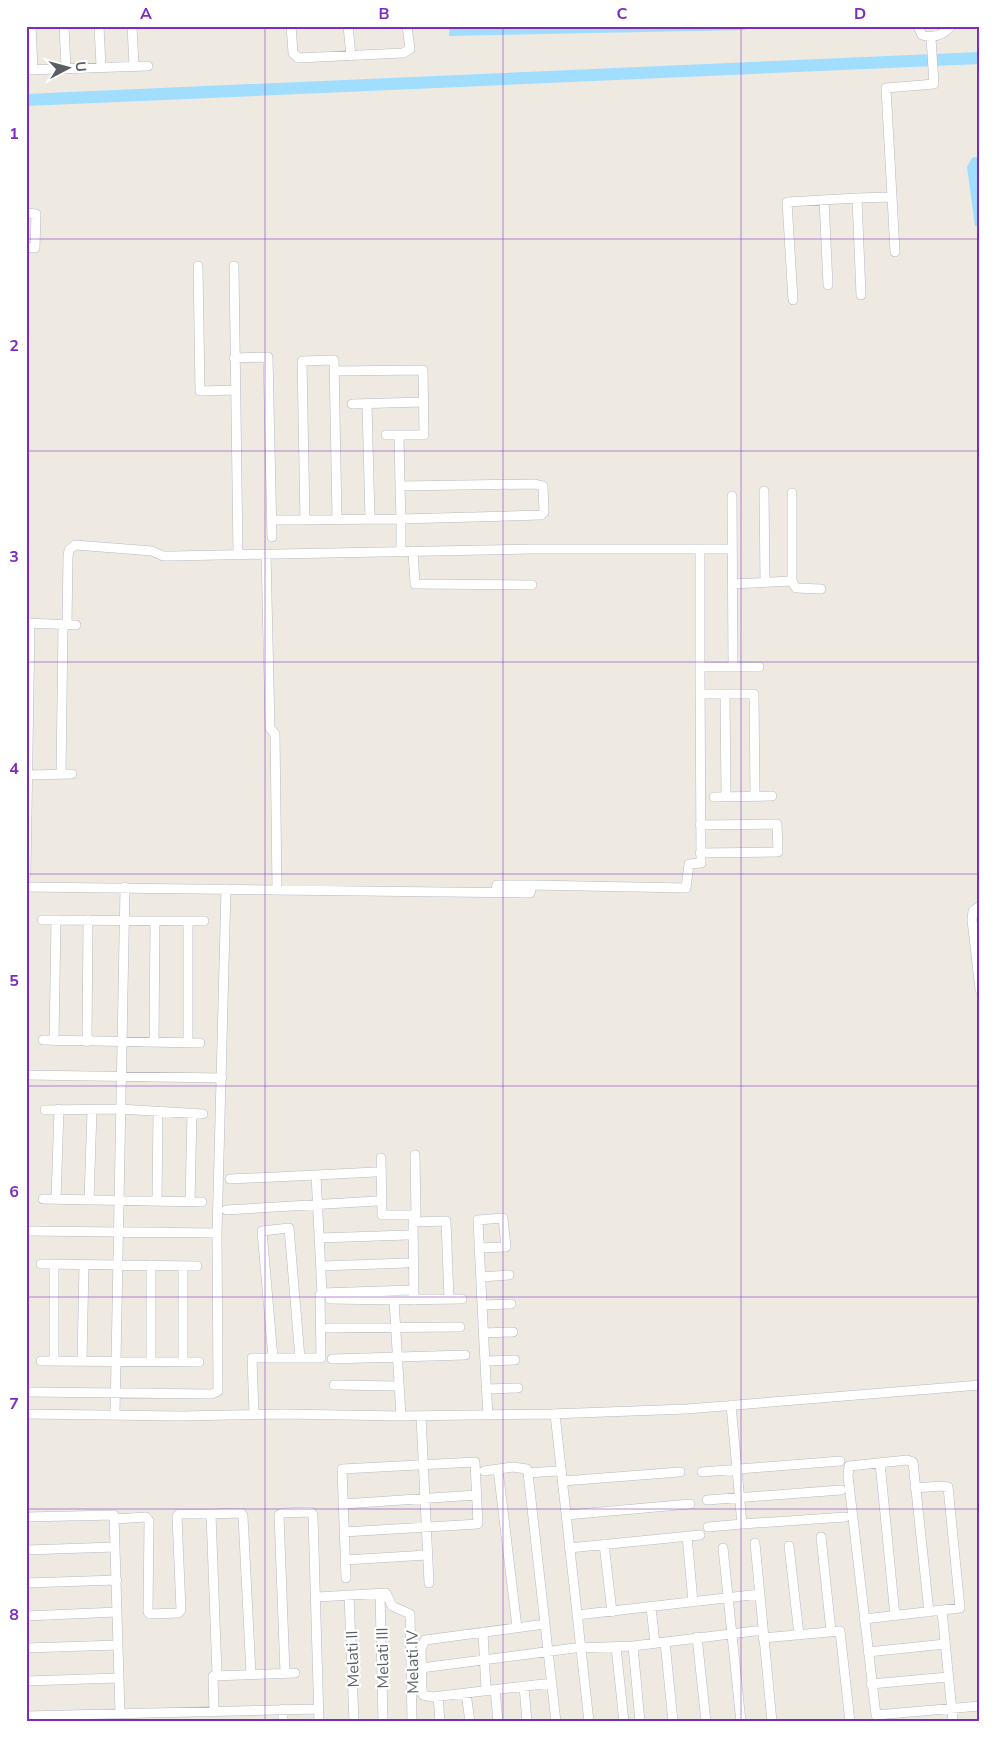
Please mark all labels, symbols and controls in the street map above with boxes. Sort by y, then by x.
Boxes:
text: A [140,3,152,25]
text: B [378,3,390,25]
text: C [617,3,628,25]
text: D [854,3,866,25]
north arrow [42,42,92,92]
text: U [70,61,90,73]
text: 1 [9,123,19,145]
text: 2 [9,335,19,357]
text: 3 [9,546,19,568]
text: 4 [9,758,19,780]
text: 5 [9,970,19,992]
text: 6 [9,1181,19,1203]
text: 7 [9,1393,19,1415]
text: 8 [9,1604,19,1626]
street label: Melati III [371,1627,395,1689]
street label: Melati IV [401,1629,425,1694]
street label: Melati II [341,1630,365,1688]

